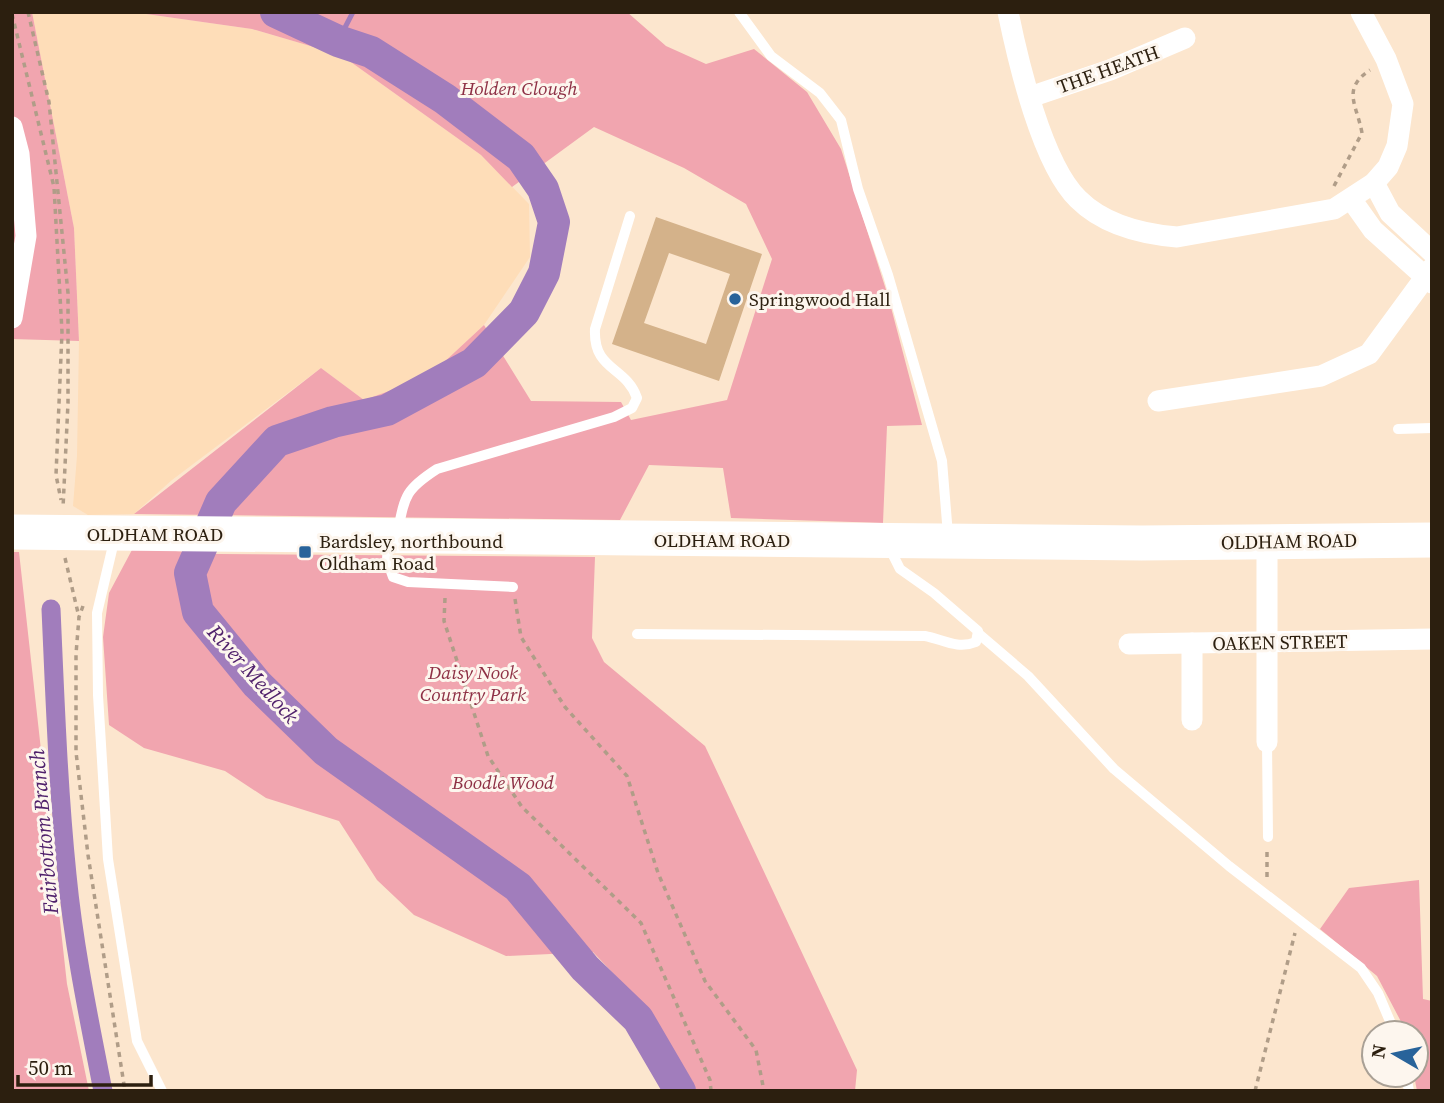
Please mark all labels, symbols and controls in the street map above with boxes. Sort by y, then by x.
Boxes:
street label: THE HEATH [1053,39,1163,99]
park label: Holden Clough [459,75,578,101]
place label: Springwood Hall [749,286,891,312]
marker: Springwood Hall [727,291,743,307]
street label: OLDHAM ROAD [87,521,223,547]
street label: OLDHAM ROAD [654,527,790,553]
street label: OLDHAM ROAD [1221,527,1357,555]
place label: Bardsley, northbound Oldham Road [319,528,503,576]
marker: Bardsley, northbound Oldham Road [297,544,313,560]
water label: River Medlock [200,617,306,729]
street label: OAKEN STREET [1212,628,1348,656]
park label: Daisy Nook Country Park [420,659,526,707]
water label: Fairbottom Branch [22,748,65,917]
park label: Boodle Wood [451,769,554,795]
north arrow [1360,1019,1430,1089]
text: N [1364,1042,1392,1060]
scale bar [18,1044,150,1088]
text: 50 m [28,1053,73,1082]

